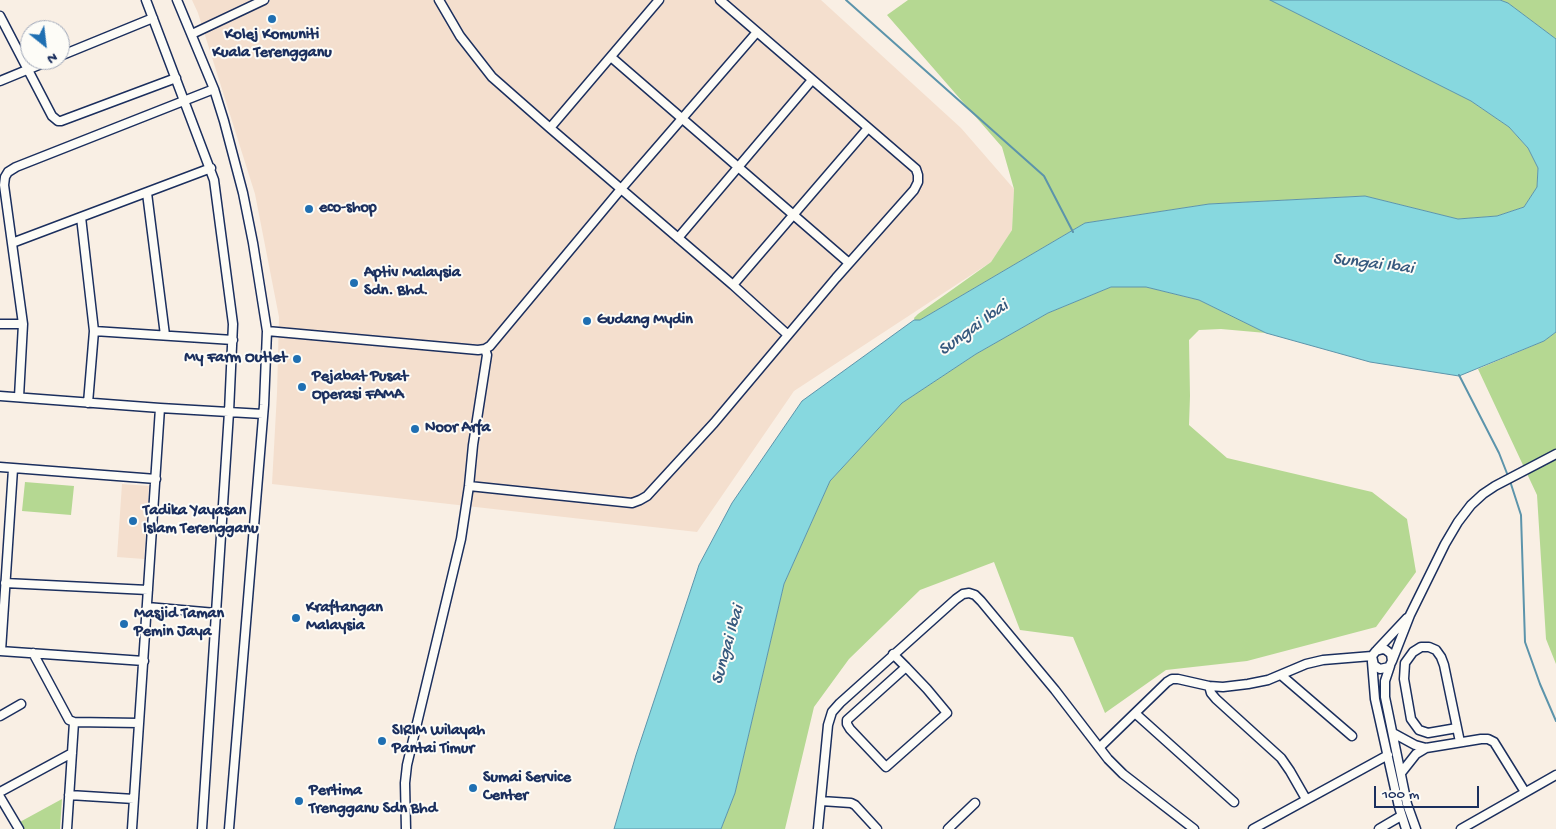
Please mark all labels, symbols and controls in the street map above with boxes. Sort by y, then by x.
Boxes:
marker: Kolej Komuniti Kuala Terengganu [266,13,278,25]
north arrow [20,20,70,70]
place label: Kolej Komuniti Kuala Terengganu [212,26,332,64]
text: N [44,48,60,67]
place label: eco-shop [319,199,377,219]
marker: eco-shop [303,203,315,215]
water label: Sungai Ibai [1331,249,1415,281]
place label: Aptiv Malaysia Sdn. Bhd. [364,264,461,302]
marker: Aptiv Malaysia Sdn. Bhd. [348,277,360,289]
water label: Sungai Ibai [935,296,1013,362]
place label: Gudang Mydin [597,311,693,331]
marker: Gudang Mydin [581,315,593,327]
place label: My Farm Outlet [184,349,287,369]
marker: My Farm Outlet [291,353,303,365]
place label: Pejabat Pusat Operasi FAMA [312,368,408,406]
marker: Pejabat Pusat Operasi FAMA [296,381,308,393]
place label: Noor Arfa [425,419,490,439]
marker: Noor Arfa [409,423,421,435]
place label: Tadika Yayasan Islam Terengganu [143,502,258,540]
marker: Tadika Yayasan Islam Terengganu [127,515,139,527]
place label: Kraftangan Malaysia [306,599,383,637]
water label: Sungai Ibai [707,603,751,687]
place label: Masjid Taman Pemin Jaya [134,605,224,643]
marker: Kraftangan Malaysia [290,612,302,624]
marker: Masjid Taman Pemin Jaya [118,618,130,630]
place label: SIRIM Wilayah Pantai Timur [392,722,485,760]
marker: SIRIM Wilayah Pantai Timur [376,735,388,747]
place label: Sumai Service Center [483,769,571,807]
scale bar [1376,776,1481,808]
place label: Pertima Trengganu Sdn Bhd [309,782,437,820]
marker: Sumai Service Center [467,782,479,794]
text: 100 m [1382,786,1419,804]
marker: Pertima Trengganu Sdn Bhd [293,795,305,807]

